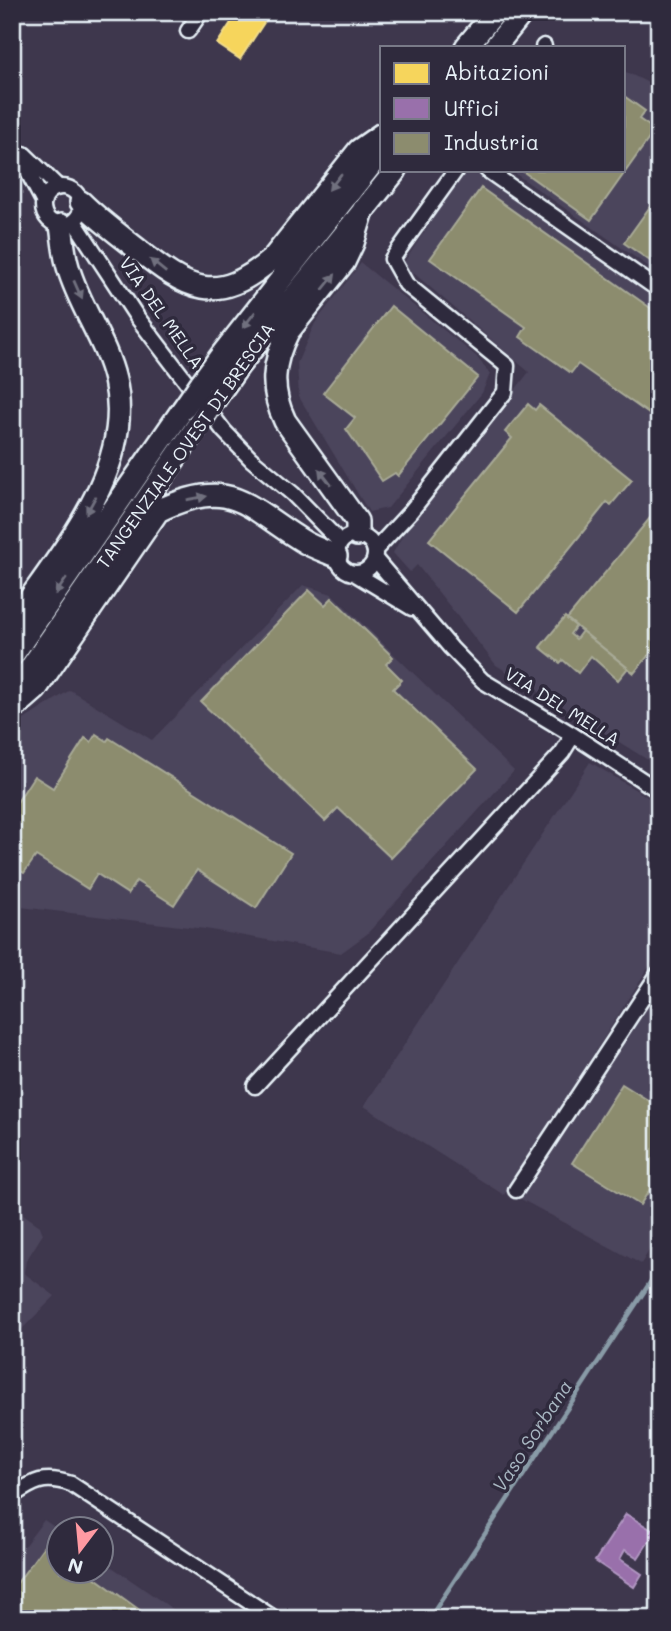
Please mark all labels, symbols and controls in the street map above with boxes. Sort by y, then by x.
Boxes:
legend [380,46,626,172]
text: Abitazioni [444,58,549,85]
text: Uffici [444,94,500,121]
text: Industria [444,128,539,155]
one-way arrow [327,172,342,190]
street label: VIA DEL MELLA [114,252,209,373]
one-way arrow [150,259,167,274]
one-way arrow [321,273,336,291]
one-way arrow [73,280,84,301]
one-way arrow [241,311,256,329]
street label: TANGENZIALE OVEST DI BRESCIA [91,318,280,573]
one-way arrow [318,468,333,486]
one-way arrow [186,492,208,503]
one-way arrow [85,496,97,515]
one-way arrow [54,577,68,595]
street label: VIA DEL MELLA [500,661,625,751]
water label: Vaso Sorbana [486,1375,577,1497]
north arrow [46,1516,116,1586]
text: N [65,1553,86,1581]

